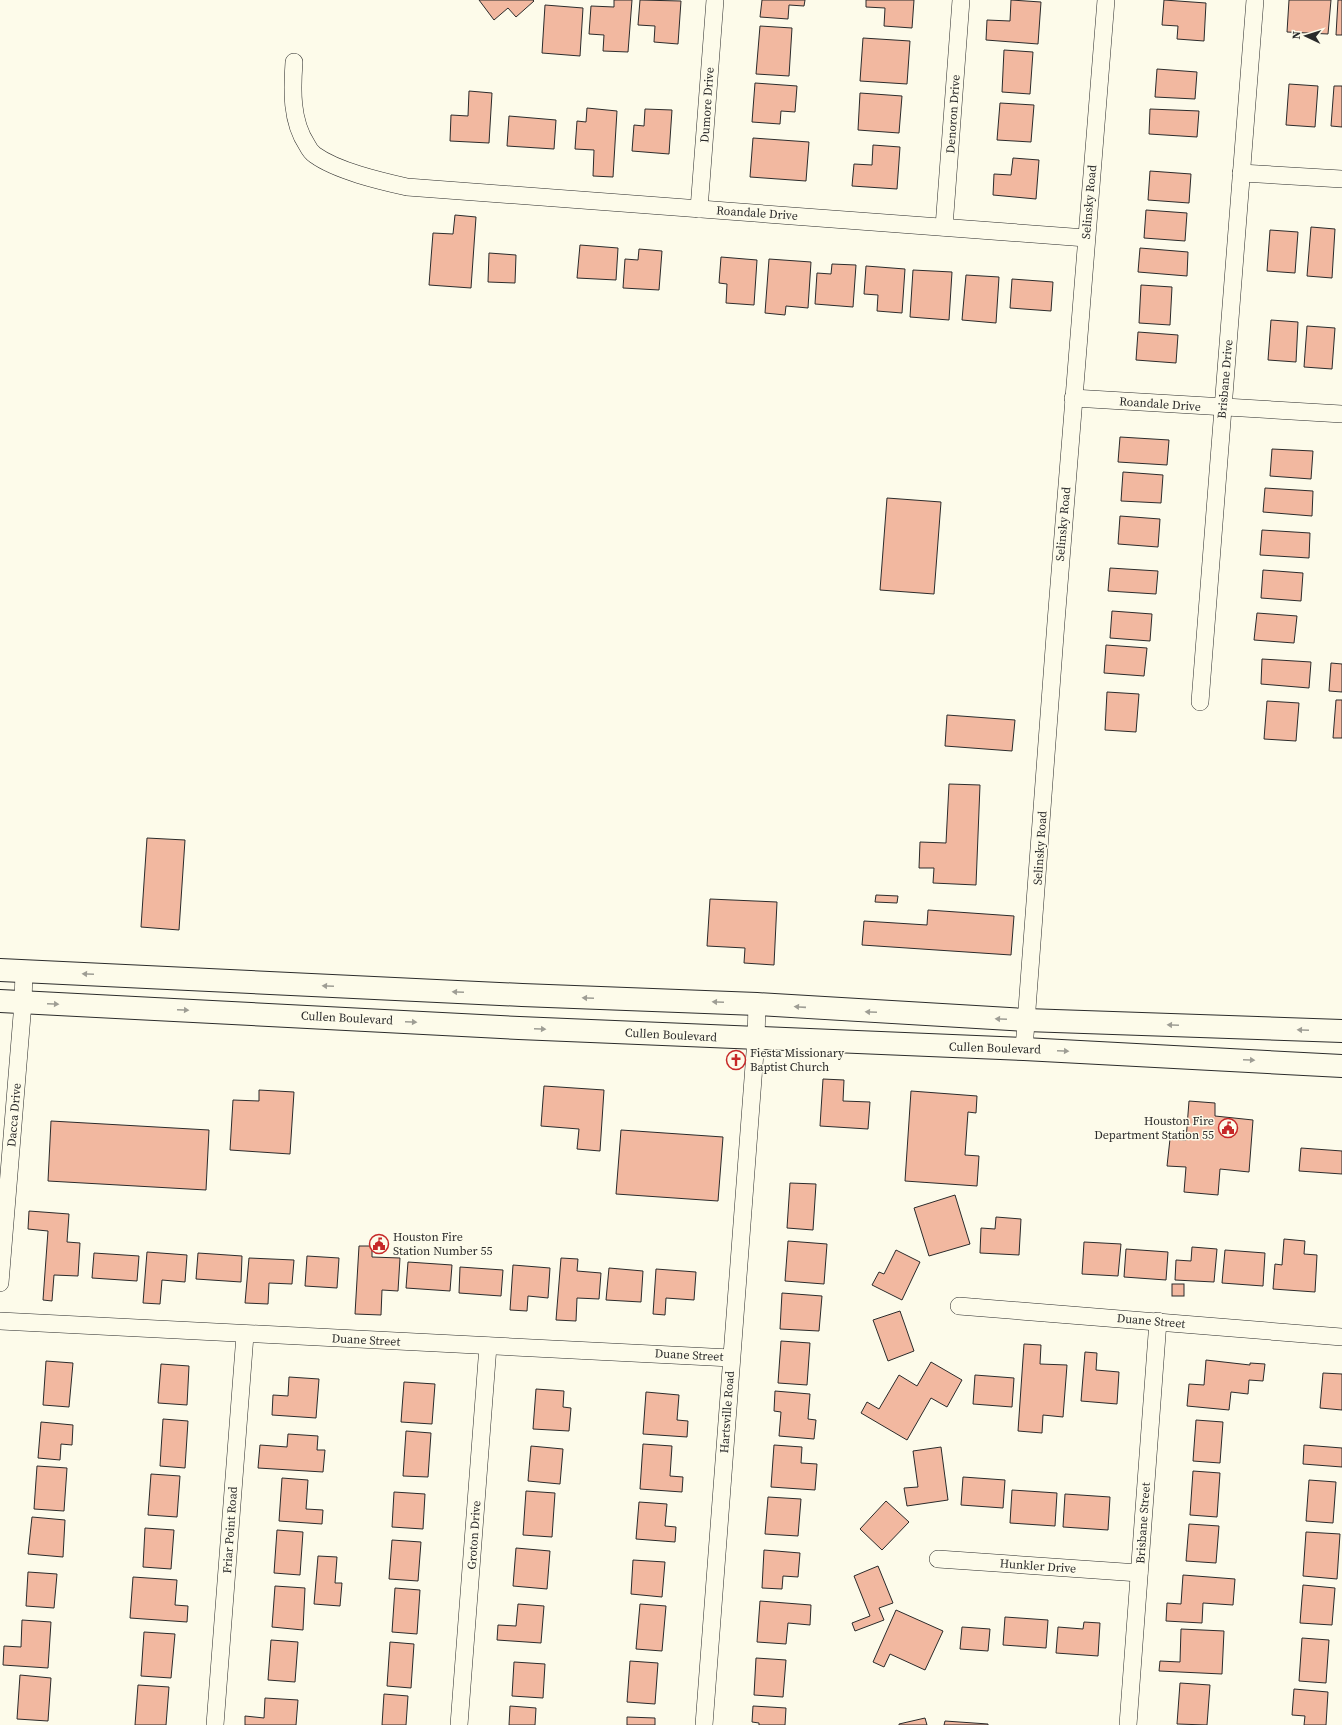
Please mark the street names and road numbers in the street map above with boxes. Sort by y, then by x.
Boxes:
street label: Dumore Drive [696,67,718,143]
street label: Denoron Drive [942,74,964,154]
street label: Selinsky Road [1078,164,1100,240]
street label: Roandale Drive [716,202,798,224]
street label: Brisbane Drive [1214,339,1236,419]
street label: Roandale Drive [1119,393,1201,415]
street label: Selinsky Road [1052,486,1074,562]
street label: Selinsky Road [1029,810,1051,886]
street label: Cullen Boulevard [301,1008,394,1028]
street label: Cullen Boulevard [625,1025,718,1045]
street label: Cullen Boulevard [949,1038,1041,1058]
street label: Dacca Drive [3,1082,25,1148]
street label: Duane Street [1116,1310,1186,1332]
street label: Duane Street [331,1330,401,1350]
street label: Duane Street [654,1345,724,1365]
street label: Hartsville Road [716,1370,738,1454]
street label: Brisbane Street [1132,1482,1154,1564]
street label: Friar Point Road [219,1486,241,1574]
street label: Groton Drive [464,1500,484,1570]
street label: Hunkler Drive [999,1555,1077,1577]

